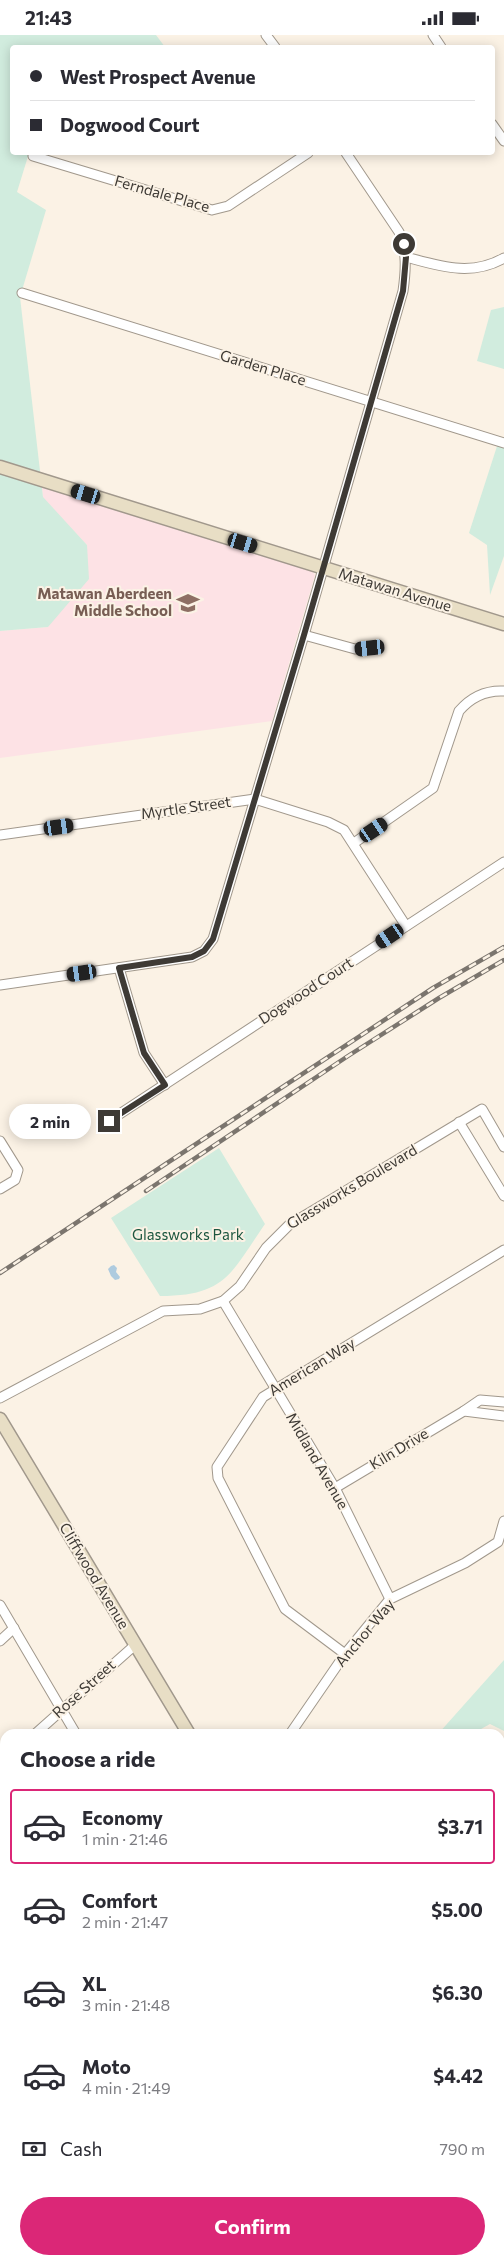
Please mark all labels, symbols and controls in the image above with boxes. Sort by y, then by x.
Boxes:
text: 21:43 [25,6,72,29]
text: West Prospect Avenue [60,65,255,88]
text: Dogwood Court [60,113,200,136]
street label: Ferndale Place [113,171,212,215]
route start [393,233,415,255]
street label: Garden Place [218,345,309,389]
car [69,482,102,506]
car [226,531,259,555]
street label: Matawan Avenue [337,563,454,615]
place label: Matawan Aberdeen Middle School [37,584,172,619]
school or university icon: Matawan Aberdeen Middle School [175,590,201,616]
car [354,639,385,657]
street label: Myrtle Street [140,792,232,822]
car [357,815,390,845]
car [43,817,74,837]
car [373,921,406,951]
street label: Dogwood Court [255,953,356,1027]
car [66,963,97,983]
callout: 2 min [9,1103,92,1139]
route end [98,1110,120,1132]
text: 2 min [30,1112,70,1131]
street label: Glassworks Boulevard [283,1140,420,1232]
park label: Glassworks Park [132,1225,244,1243]
street label: American Way [265,1333,358,1399]
street label: Midland Avenue [283,1409,353,1512]
street label: Kiln Drive [366,1424,431,1473]
street label: Cliffwood Avenue [56,1519,134,1632]
street label: Anchor Way [331,1595,398,1670]
street label: Rose Street [48,1655,118,1721]
text: Choose a ride [20,1745,155,1772]
icon: car [22,1804,67,1849]
text: Economy [82,1806,163,1829]
text: $3.71 [437,1815,483,1838]
text: 1 min · 21:46 [82,1829,168,1848]
icon: car [22,1887,67,1932]
text: Comfort [82,1889,158,1912]
text: $5.00 [431,1898,483,1921]
text: 2 min · 21:47 [82,1912,168,1931]
icon: car [22,1970,67,2015]
text: XL [82,1972,107,1995]
text: $6.30 [432,1981,483,2004]
text: 3 min · 21:48 [82,1995,170,2014]
icon: car [22,2053,67,2098]
text: Moto [82,2055,131,2078]
text: $4.42 [433,2064,483,2087]
text: 4 min · 21:49 [82,2078,171,2097]
icon: cash [20,2135,48,2163]
text: Cash [60,2137,102,2160]
text: 790 m [439,2139,485,2158]
button: Confirm [20,2197,485,2255]

